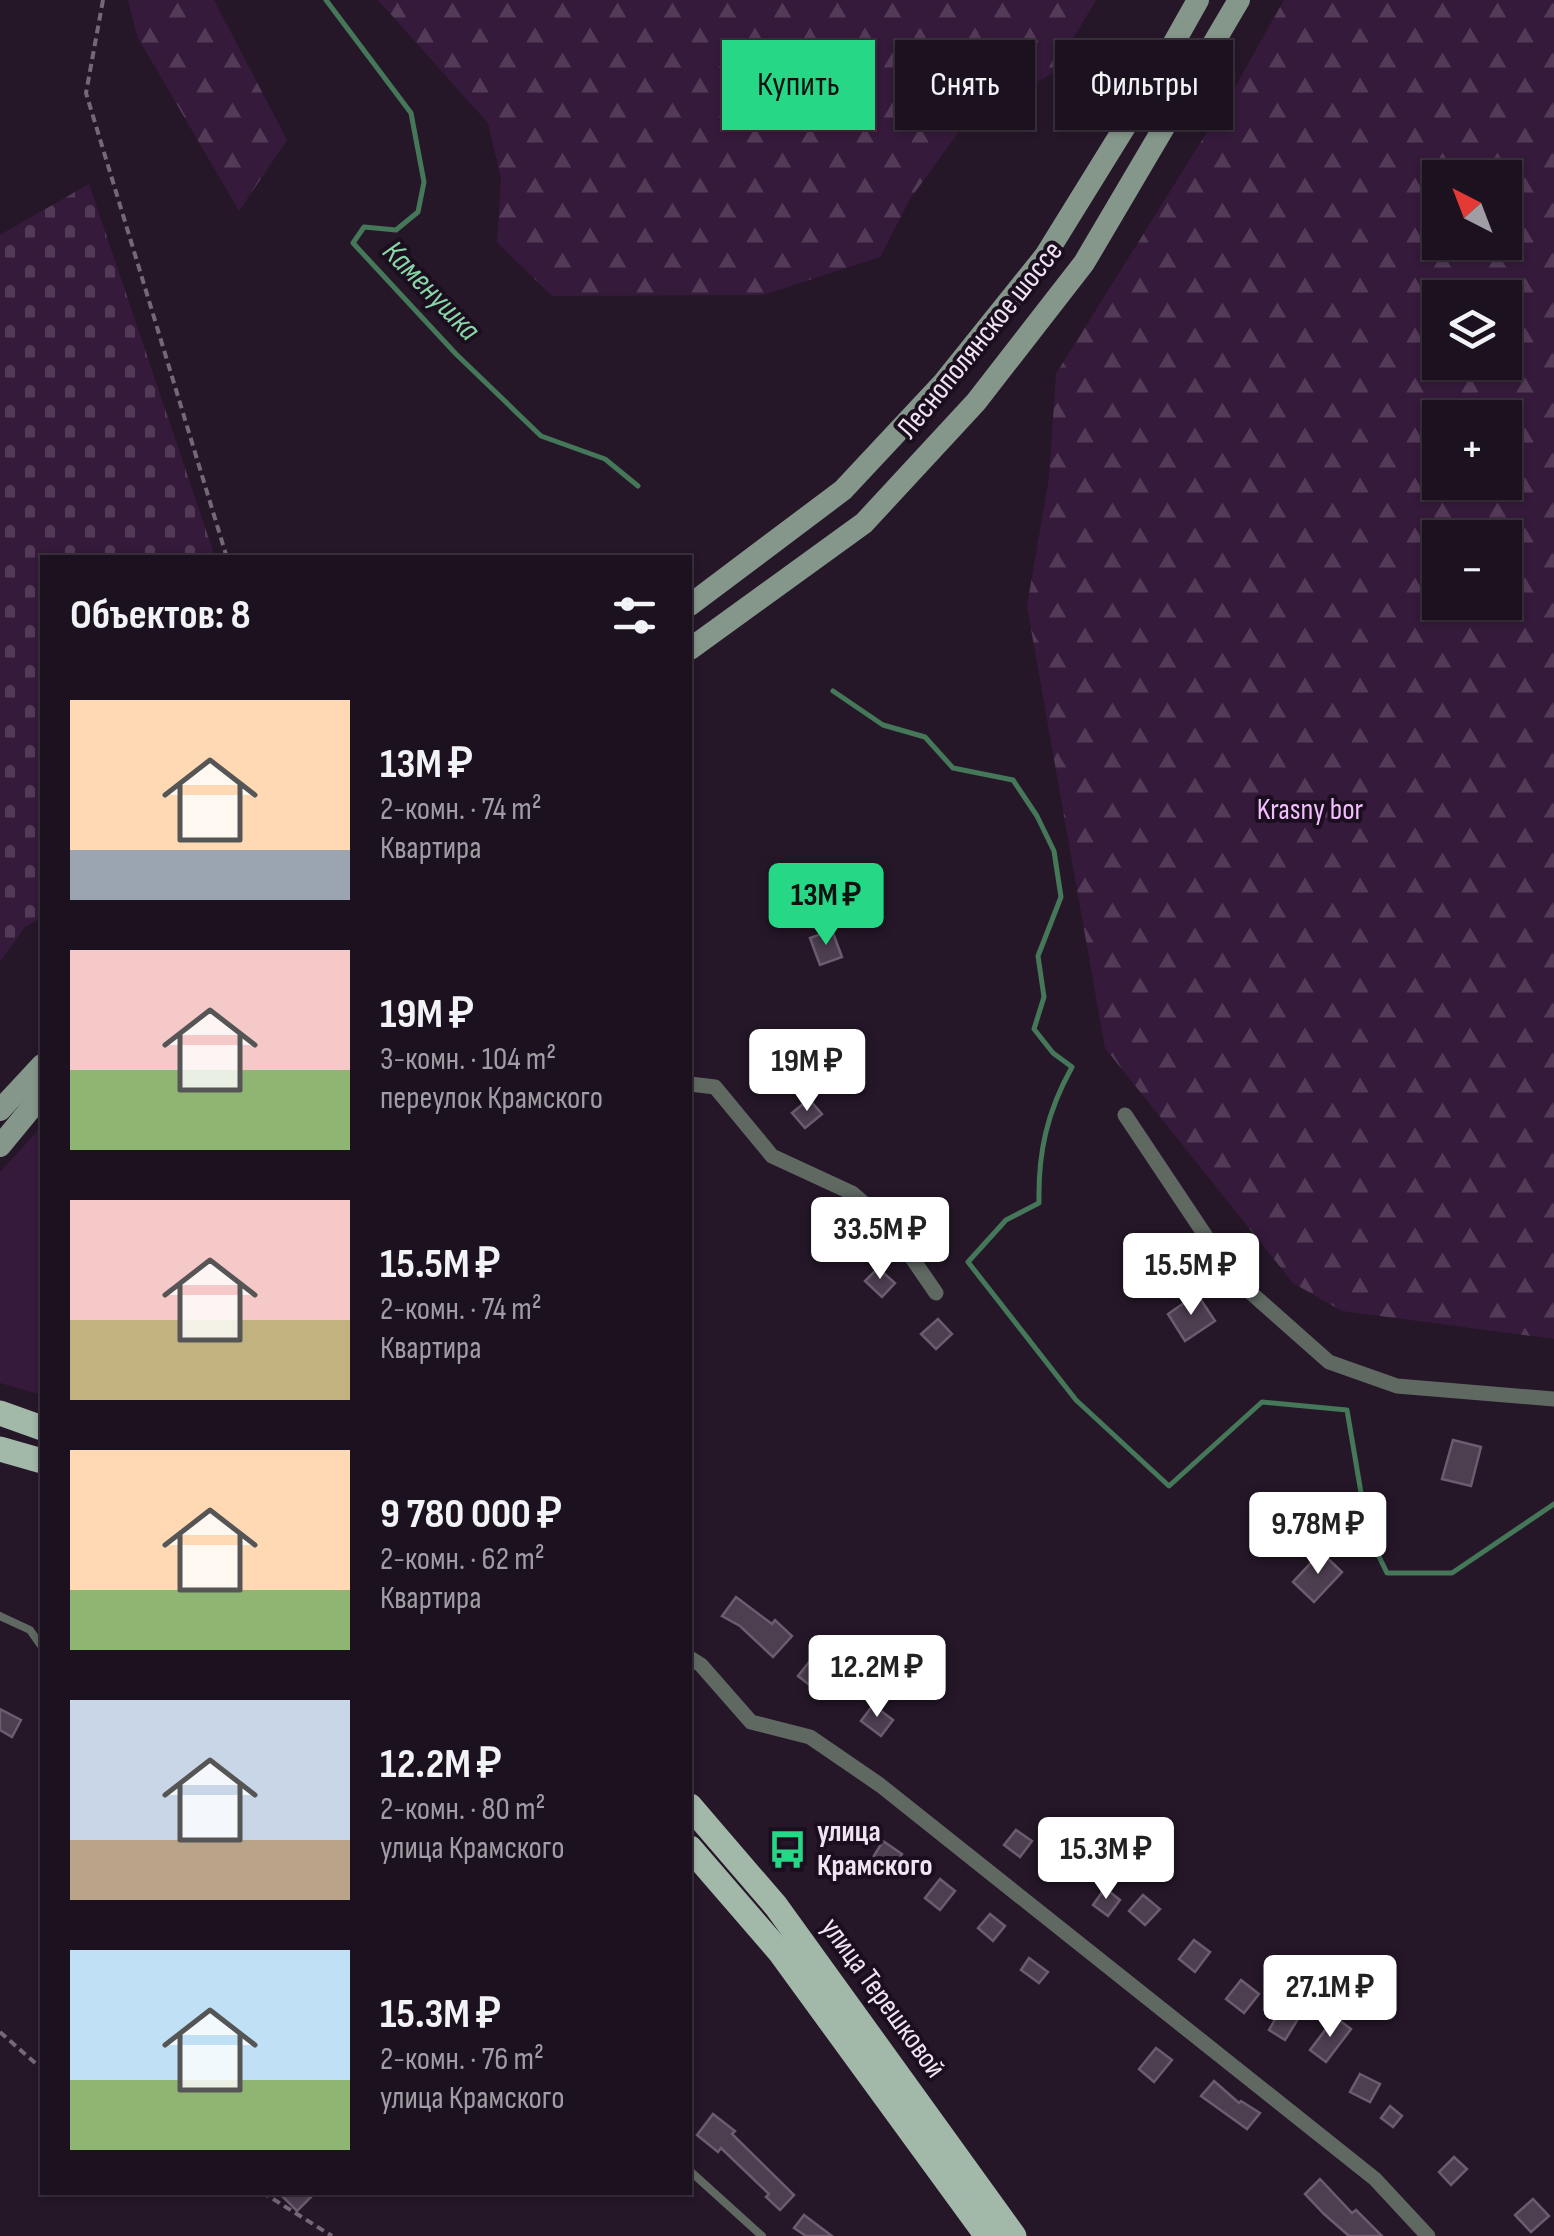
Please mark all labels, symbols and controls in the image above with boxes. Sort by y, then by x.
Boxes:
chip: Купить [722,40,875,130]
chip: Снять [895,40,1035,130]
chip: Фильтры [1055,40,1233,130]
north arrow [1422,160,1522,260]
map controls [1422,160,1522,620]
water label: Каменушка [374,233,488,349]
street label: Леснополянское шоссе [889,234,1071,446]
button: layers [1422,280,1522,380]
button: + [1422,400,1522,500]
button: − [1422,520,1522,620]
icon: filters [607,588,662,643]
text: Объектов: 8 [70,590,251,641]
text: 13M ₽ [380,739,473,790]
icon: home [150,740,270,860]
text: 2-комн. · 74 m² [380,790,542,829]
park label: Krasny bor [1257,792,1364,828]
text: Квартира [380,829,482,868]
pin: 13M ₽ [756,863,896,948]
text: 13M ₽ [791,876,861,915]
text: 19M ₽ [380,989,474,1040]
icon: home [150,990,270,1110]
pin: 19M ₽ [737,1029,877,1114]
text: 3-комн. · 104 m² [380,1040,556,1079]
text: 19M ₽ [771,1042,843,1081]
text: переулок Крамского [380,1079,603,1118]
pin: 33.5M ₽ [788,1197,972,1282]
text: 33.5M ₽ [833,1210,927,1249]
pin: 15.5M ₽ [1099,1233,1283,1318]
text: 15.5M ₽ [380,1239,500,1290]
icon: home [150,1240,270,1360]
text: 15.5M ₽ [1145,1246,1237,1285]
text: 2-комн. · 74 m² [380,1290,542,1329]
text: Квартира [380,1329,482,1368]
text: 9 780 000 ₽ [380,1489,562,1540]
icon: home [150,1490,270,1610]
pin: 9.78M ₽ [1226,1492,1410,1577]
text: 9.78M ₽ [1271,1505,1365,1544]
text: 2-комн. · 62 m² [380,1540,545,1579]
text: Квартира [380,1579,482,1618]
pin: 12.2M ₽ [785,1635,969,1720]
text: 12.2M ₽ [831,1648,923,1687]
text: 12.2M ₽ [380,1739,502,1790]
icon: home [150,1740,270,1860]
text: 2-комн. · 80 m² [380,1790,545,1829]
place label: улица Крамского [817,1814,933,1884]
pin: 15.3M ₽ [1014,1817,1198,1902]
bus stop icon: улица Крамского [766,1828,808,1870]
text: улица Крамского [380,1829,565,1868]
text: 15.3M ₽ [1060,1830,1152,1869]
street label: улица Терешковой [813,1911,953,2085]
pin: 27.1M ₽ [1238,1955,1422,2040]
text: 27.1M ₽ [1286,1968,1374,2007]
text: 15.3M ₽ [380,1989,501,2040]
icon: home [150,1990,270,2110]
text: 2-комн. · 76 m² [380,2040,544,2079]
text: улица Крамского [380,2079,565,2118]

